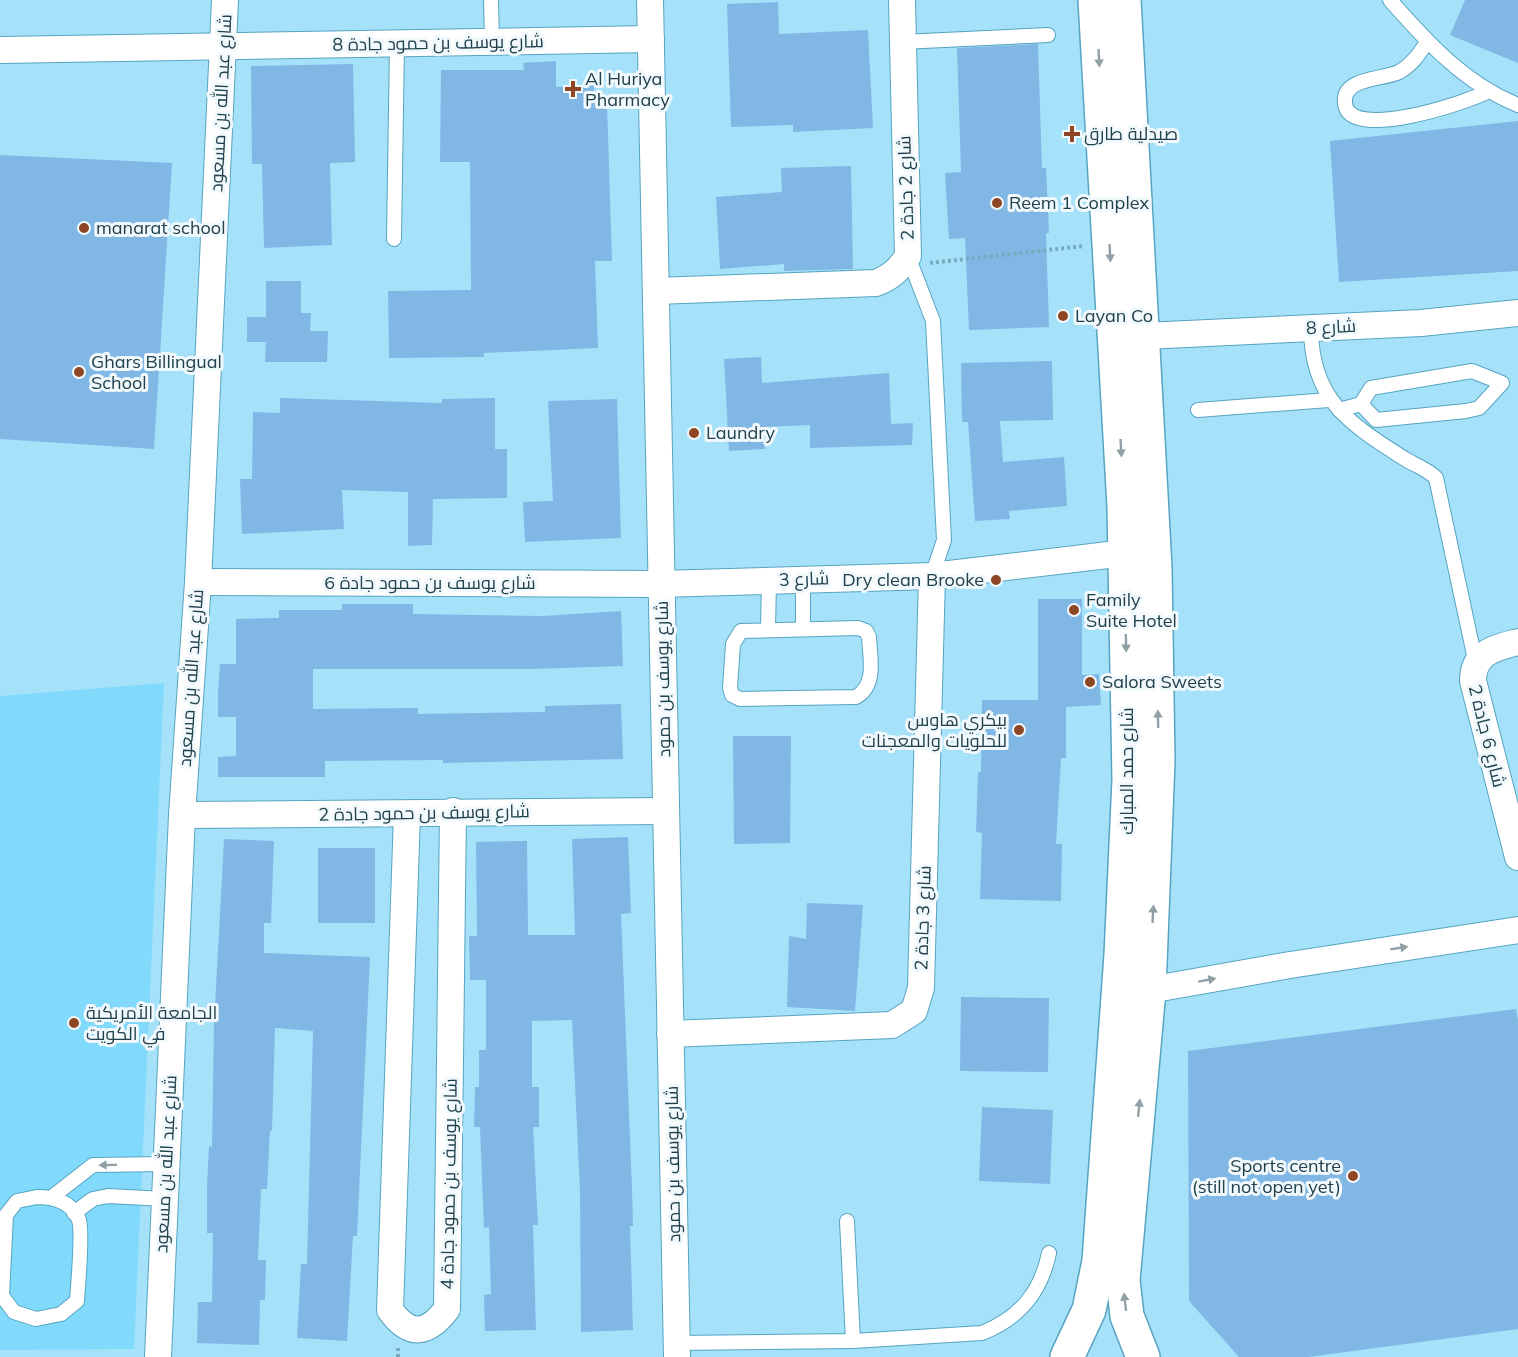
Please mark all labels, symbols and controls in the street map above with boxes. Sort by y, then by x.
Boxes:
street label: شارع عبد الله بن مسعود [204,13,238,193]
street label: شارع يوسف بن حمود جادة 8 [332,29,544,57]
one-way arrow [1094,49,1103,68]
place label: Al Huriya Pharmacy [585,67,670,111]
marker: Al Huriya Pharmacy [566,82,580,96]
place label: صيدلية طارق [1084,122,1178,146]
marker: صيدلية طارق [1065,127,1079,141]
street label: شارع 2 جادة 2 [892,135,920,241]
place label: Reem 1 Complex [1009,191,1149,214]
marker: Reem 1 Complex [990,196,1004,210]
place label: manarat school [96,216,225,239]
marker: manarat school [77,221,91,235]
one-way arrow [1105,244,1114,263]
place label: Layan Co [1075,304,1153,327]
marker: Layan Co [1056,309,1070,323]
street label: شارع 8 [1305,314,1357,340]
place label: Ghars Billingual School [91,350,222,394]
marker: Ghars Billingual School [72,365,86,379]
place label: Laundry [706,421,775,444]
marker: Laundry [687,426,701,440]
one-way arrow [1116,438,1125,457]
street label: شارع 3 [778,566,830,592]
place label: Dry clean Brooke [842,568,984,591]
street label: شارع يوسف بن حمود جادة 6 [324,571,536,595]
marker: Dry clean Brooke [989,573,1003,587]
street label: شارع عبد الله بن مسعود [173,588,209,768]
place label: Family Suite Hotel [1086,588,1177,632]
street label: شارع يوسف بن حمود [650,600,676,758]
marker: Family Suite Hotel [1067,603,1081,617]
one-way arrow [1122,633,1131,652]
place label: Salora Sweets [1102,670,1222,693]
marker: Salora Sweets [1083,675,1097,689]
street label: شارع 6 جادة 2 [1463,682,1511,790]
street label: شارع حمد المبارك [1115,707,1139,835]
place label: بيكري هاوس للحلويات والمعجنات [862,708,1007,752]
one-way arrow [1153,709,1163,728]
marker: بيكري هاوس للحلويات والمعجنات [1012,723,1026,737]
street label: شارع يوسف بن حمود جادة 2 [318,799,530,827]
street label: شارع 3 جادة 2 [909,865,937,971]
one-way arrow [1149,904,1158,923]
one-way arrow [1390,943,1409,952]
one-way arrow [1198,975,1217,984]
place label: الجامعة الأمريكية في الكويت [86,1001,217,1048]
marker: الجامعة الأمريكية في الكويت [67,1016,81,1030]
street label: شارع عبد الله بن مسعود [149,1074,183,1254]
street label: شارع يوسف بن حمود جادة 4 [435,1078,463,1290]
street label: شارع يوسف بن حمود [660,1085,686,1243]
one-way arrow [1134,1098,1144,1117]
place label: Sports centre (still not open yet) [1192,1154,1341,1198]
one-way arrow [98,1160,117,1170]
marker: Sports centre (still not open yet) [1346,1169,1360,1183]
one-way arrow [1120,1292,1129,1311]

